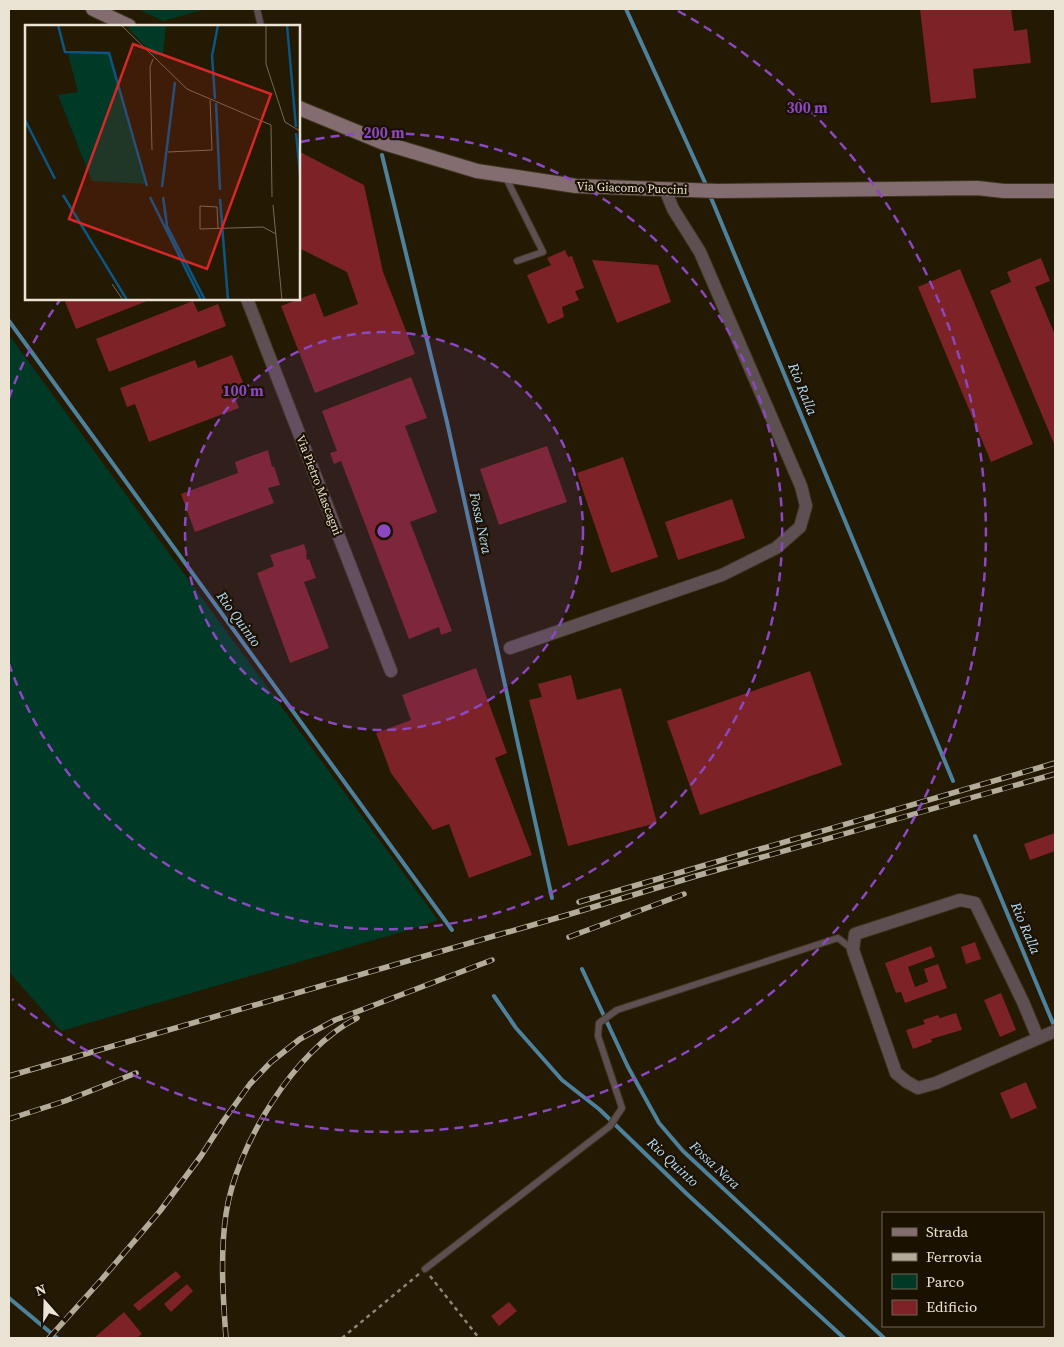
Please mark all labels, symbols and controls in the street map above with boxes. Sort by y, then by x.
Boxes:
inset map [25,25,300,300]
text: 300 m [786,97,828,118]
text: 200 m [363,122,405,143]
street label: Via Giacomo Puccini [576,178,688,198]
water label: Rio Ralla [783,359,823,419]
text: 100 m [222,380,264,401]
street label: Via Pietro Mascagni [293,433,346,538]
water label: Fossa Nera [465,489,497,556]
centre of rings [375,522,393,540]
water label: Rio Quinto [211,586,266,651]
water label: Rio Ralla [1006,898,1046,958]
water label: Rio Quinto [642,1132,703,1191]
water label: Fossa Nera [685,1136,745,1194]
legend [882,1212,1044,1327]
text: Strada [926,1221,969,1242]
text: Ferrovia [926,1246,983,1267]
text: Parco [926,1271,964,1292]
north arrow [20,1277,70,1327]
text: N [32,1279,49,1301]
text: Edificio [926,1296,977,1317]

